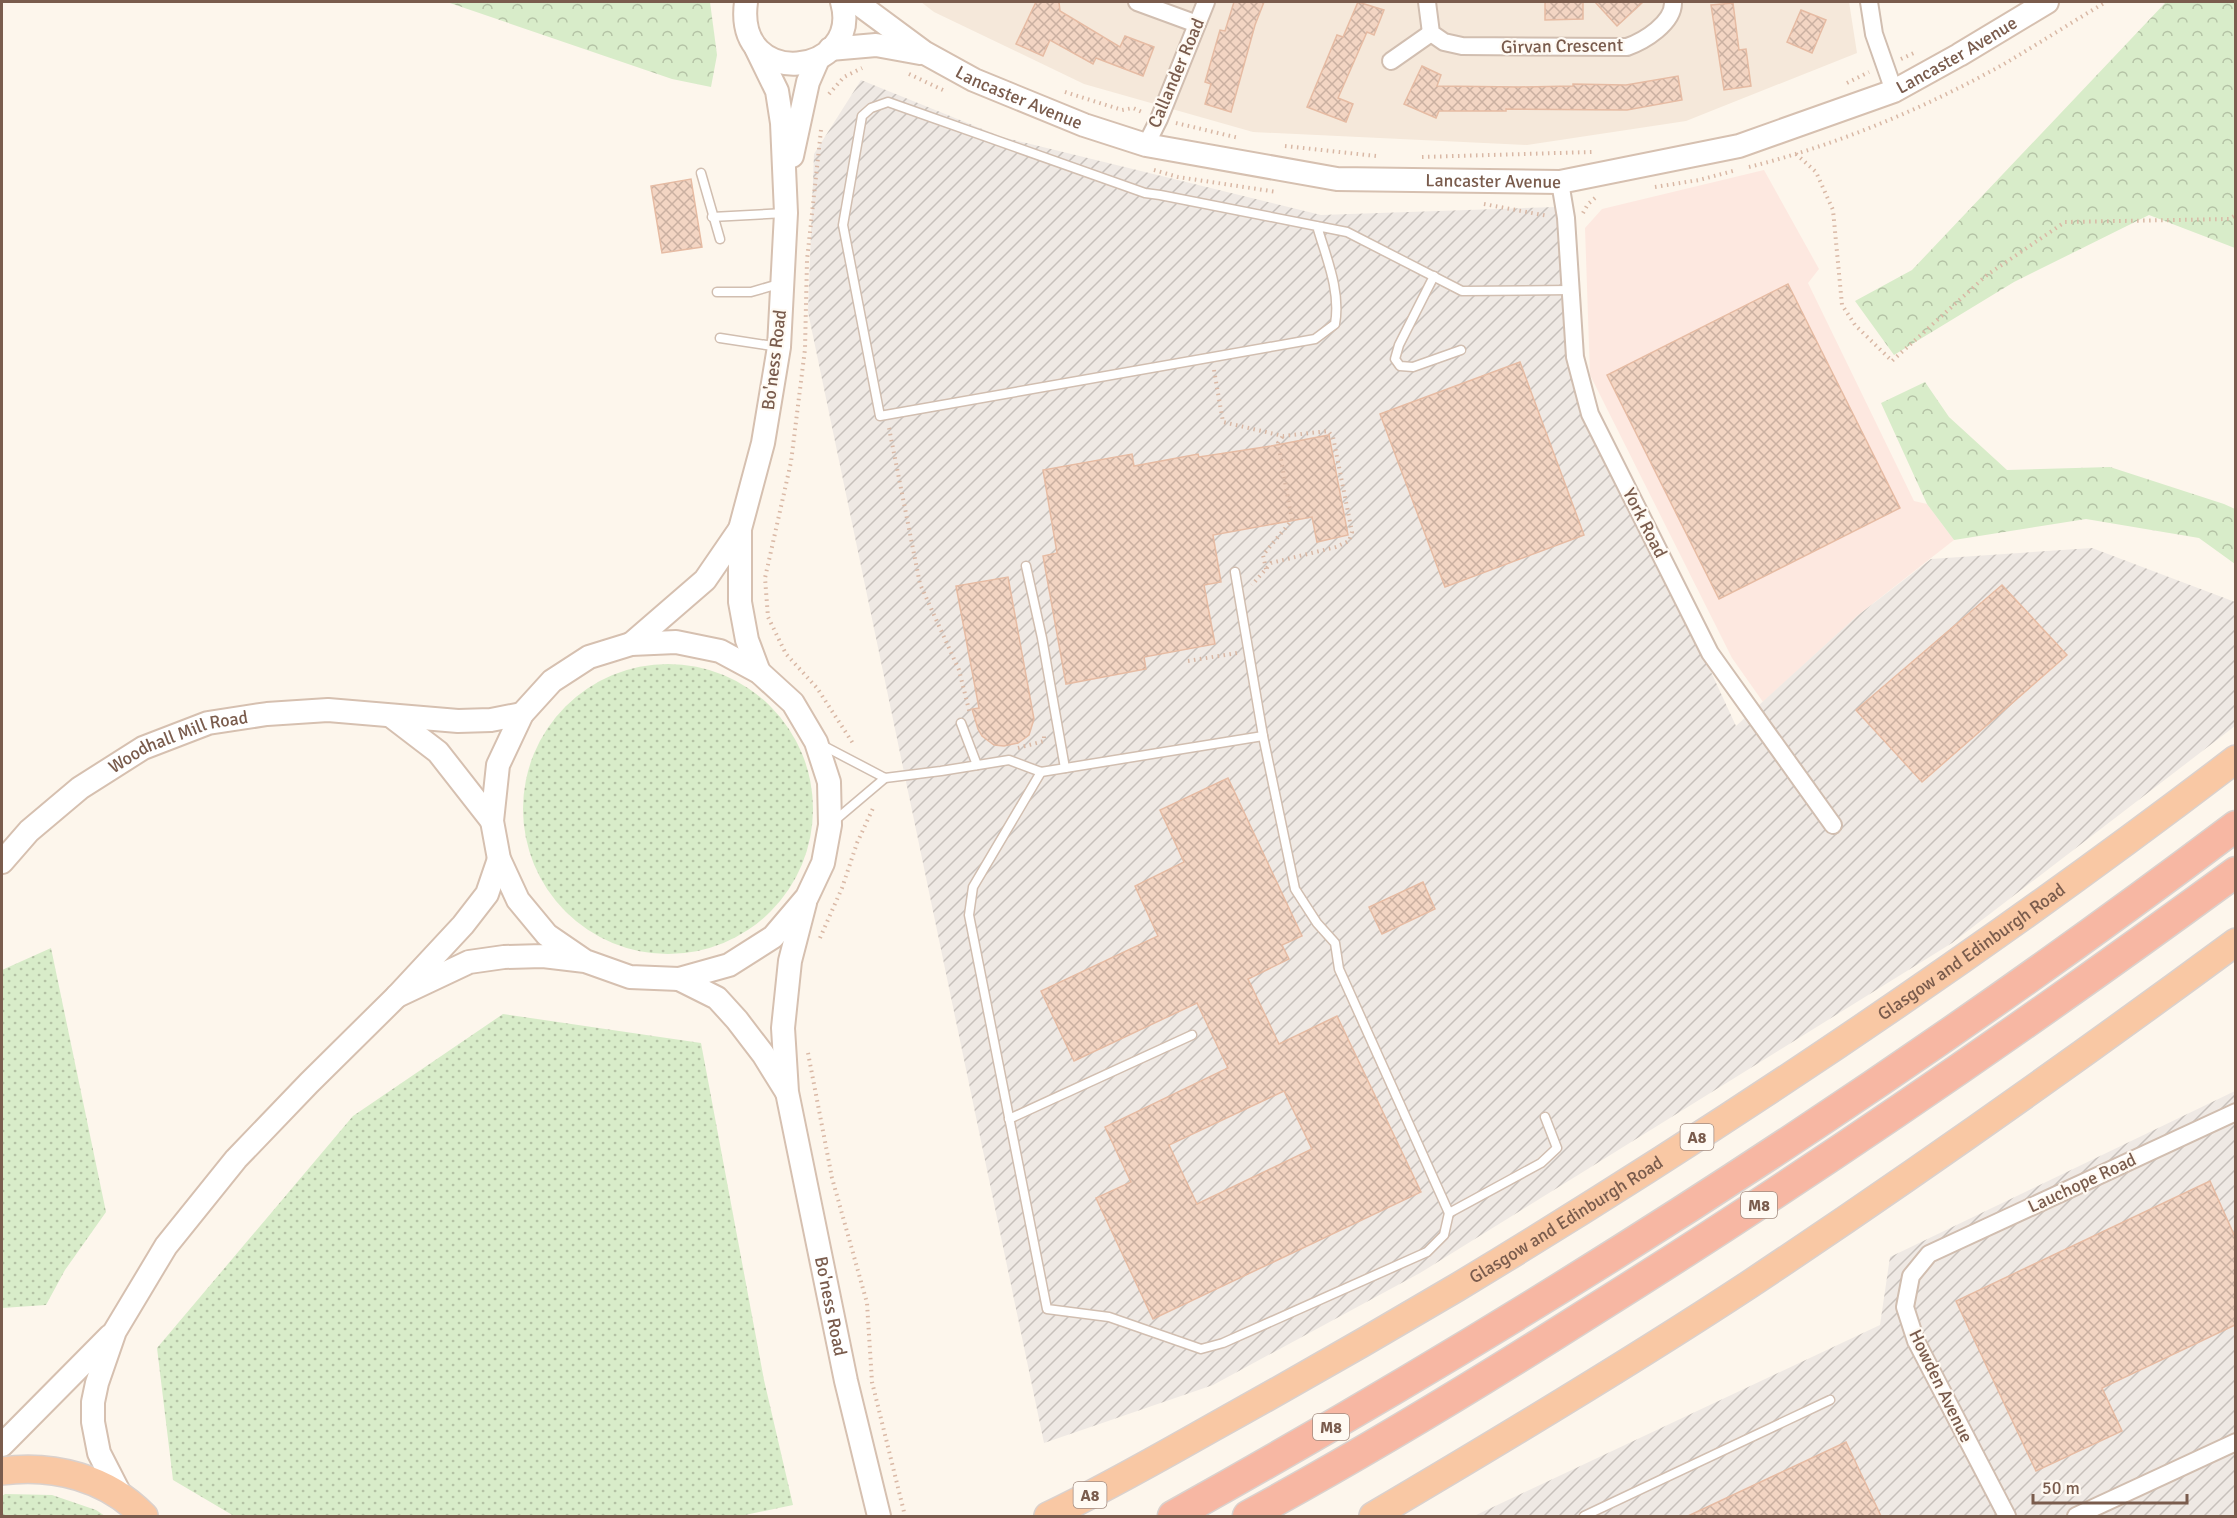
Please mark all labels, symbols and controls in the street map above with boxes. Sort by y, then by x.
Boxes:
street label: Lancaster Avenue [1892,12,2021,99]
street label: Callander Road [1143,15,1209,131]
street label: Girvan Crescent [1501,34,1623,58]
street label: Lancaster Avenue [951,61,1086,134]
street label: Lancaster Avenue [1425,169,1561,193]
street label: Bo'ness Road [757,309,791,411]
street label: York Road [1618,484,1672,562]
street label: Woodhall Mill Road [104,706,249,778]
street label: Glasgow and Edinburgh Road [1873,878,2070,1025]
road number: A8 [1680,1124,1714,1150]
street label: Lauchope Road [2024,1148,2140,1218]
street label: Glasgow and Edinburgh Road [1465,1151,1667,1288]
road number: M8 [1741,1192,1777,1218]
street label: Bo'ness Road [810,1254,852,1358]
street label: Howden Avenue [1904,1326,1978,1446]
road number: M8 [1313,1414,1349,1440]
scale bar [2033,1467,2188,1505]
text: 50 m [2042,1477,2080,1499]
road number: A8 [1074,1482,1106,1508]

